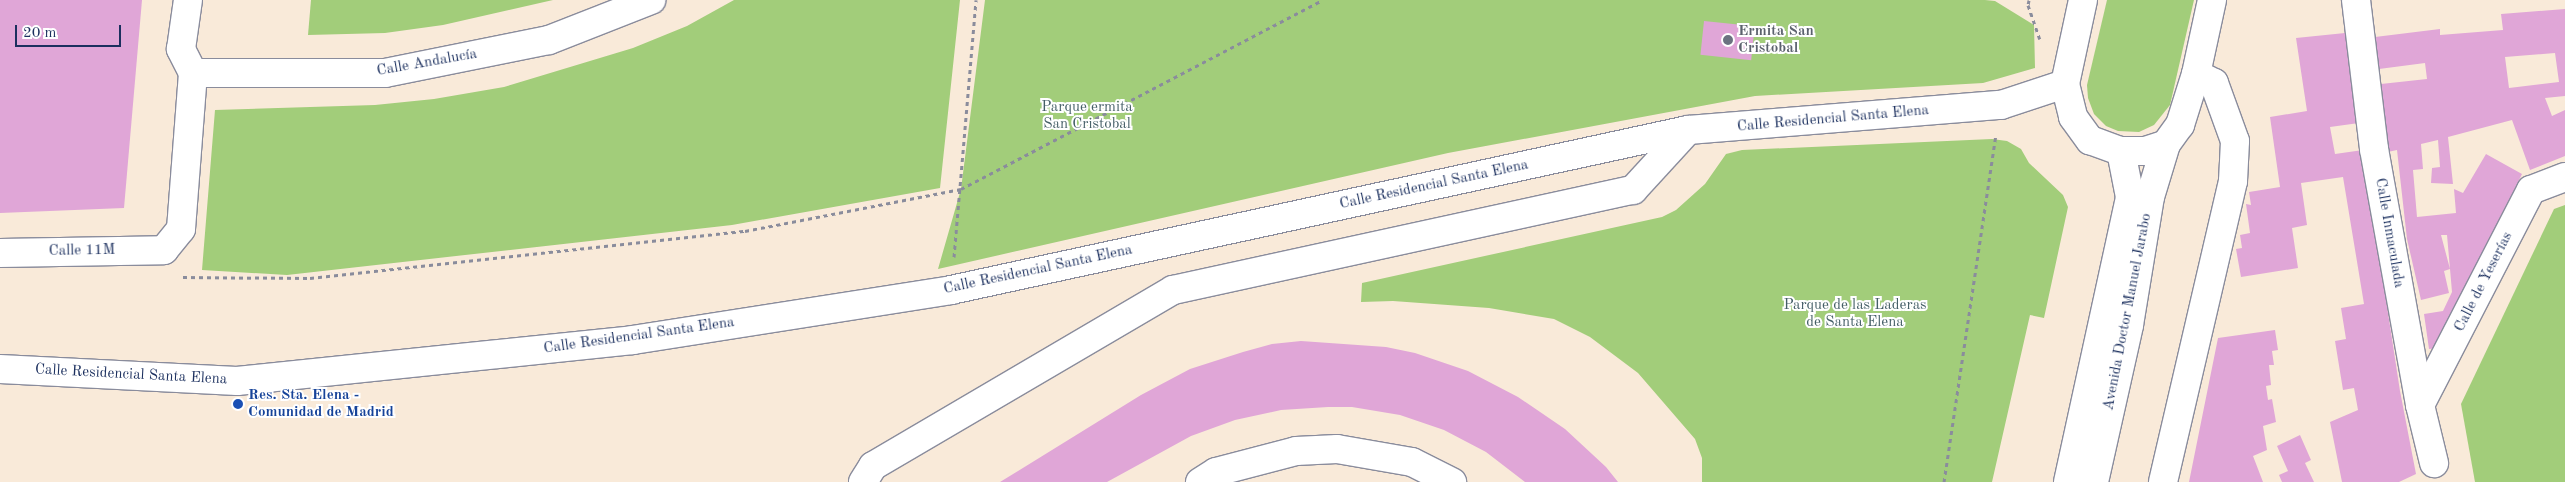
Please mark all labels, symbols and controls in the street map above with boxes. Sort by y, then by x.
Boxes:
scale bar [18,15,124,47]
place label: Ermita San Cristobal [1738,22,1814,57]
text: 20 m [23,26,57,41]
marker: Ermita San Cristobal [1722,34,1734,46]
street label: Calle Andalucía [375,45,479,81]
park label: Parque ermita San Cristobal [1041,98,1133,133]
street label: Calle Residencial Santa Elena [1736,102,1930,136]
street label: Calle Residencial Santa Elena [1338,156,1530,214]
street label: Calle Inmaculada [2370,177,2408,289]
street label: Avenida Doctor Manuel Jarabo [2100,212,2156,412]
street label: Calle de Yeserías [2451,229,2517,335]
street label: Calle 11M [49,241,115,261]
street label: Calle Residencial Santa Elena [942,241,1134,299]
park label: Parque de las Laderas de Santa Elena [1783,296,1927,331]
street label: Calle Residencial Santa Elena [542,314,736,358]
street label: Calle Residencial Santa Elena [34,361,228,389]
place label: Res. Sta. Elena - Comunidad de Madrid [248,386,394,421]
marker: Res. Sta. Elena - Comunidad de Madrid [232,398,244,410]

